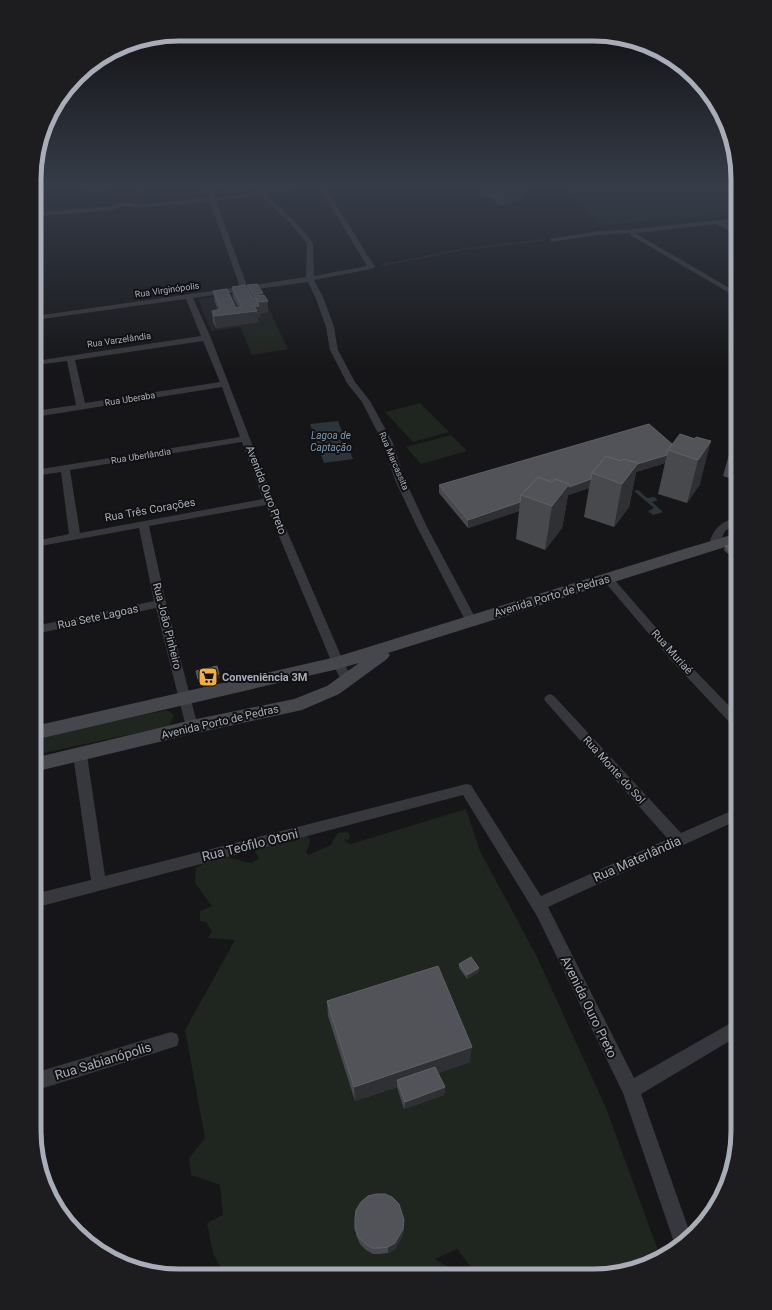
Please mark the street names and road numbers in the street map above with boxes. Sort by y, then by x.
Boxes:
street label: Rua Virginópolis [134,280,200,299]
street label: Rua Varzelândia [86,331,152,349]
street label: Rua Uberaba [104,390,156,408]
street label: Rua Marcassita [377,430,411,492]
street label: Avenida Ouro Preto [243,444,289,536]
street label: Rua Uberlândia [110,446,172,466]
street label: Rua Três Corações [104,496,197,524]
street label: Avenida Porto de Pedras [493,572,612,620]
street label: Rua João Pinheiro [150,581,184,671]
street label: Rua Sete Lagoas [56,602,140,632]
street label: Rua Muriaé [649,627,695,677]
street label: Avenida Porto de Pedras [160,702,280,742]
street label: Rua Monte do Sol [580,734,648,806]
street label: Rua Teófilo Otoni [200,826,300,864]
street label: Rua Materlândia [591,833,683,885]
street label: Avenida Ouro Preto [558,954,620,1060]
street label: Rua Sabianópolis [53,1039,153,1083]

